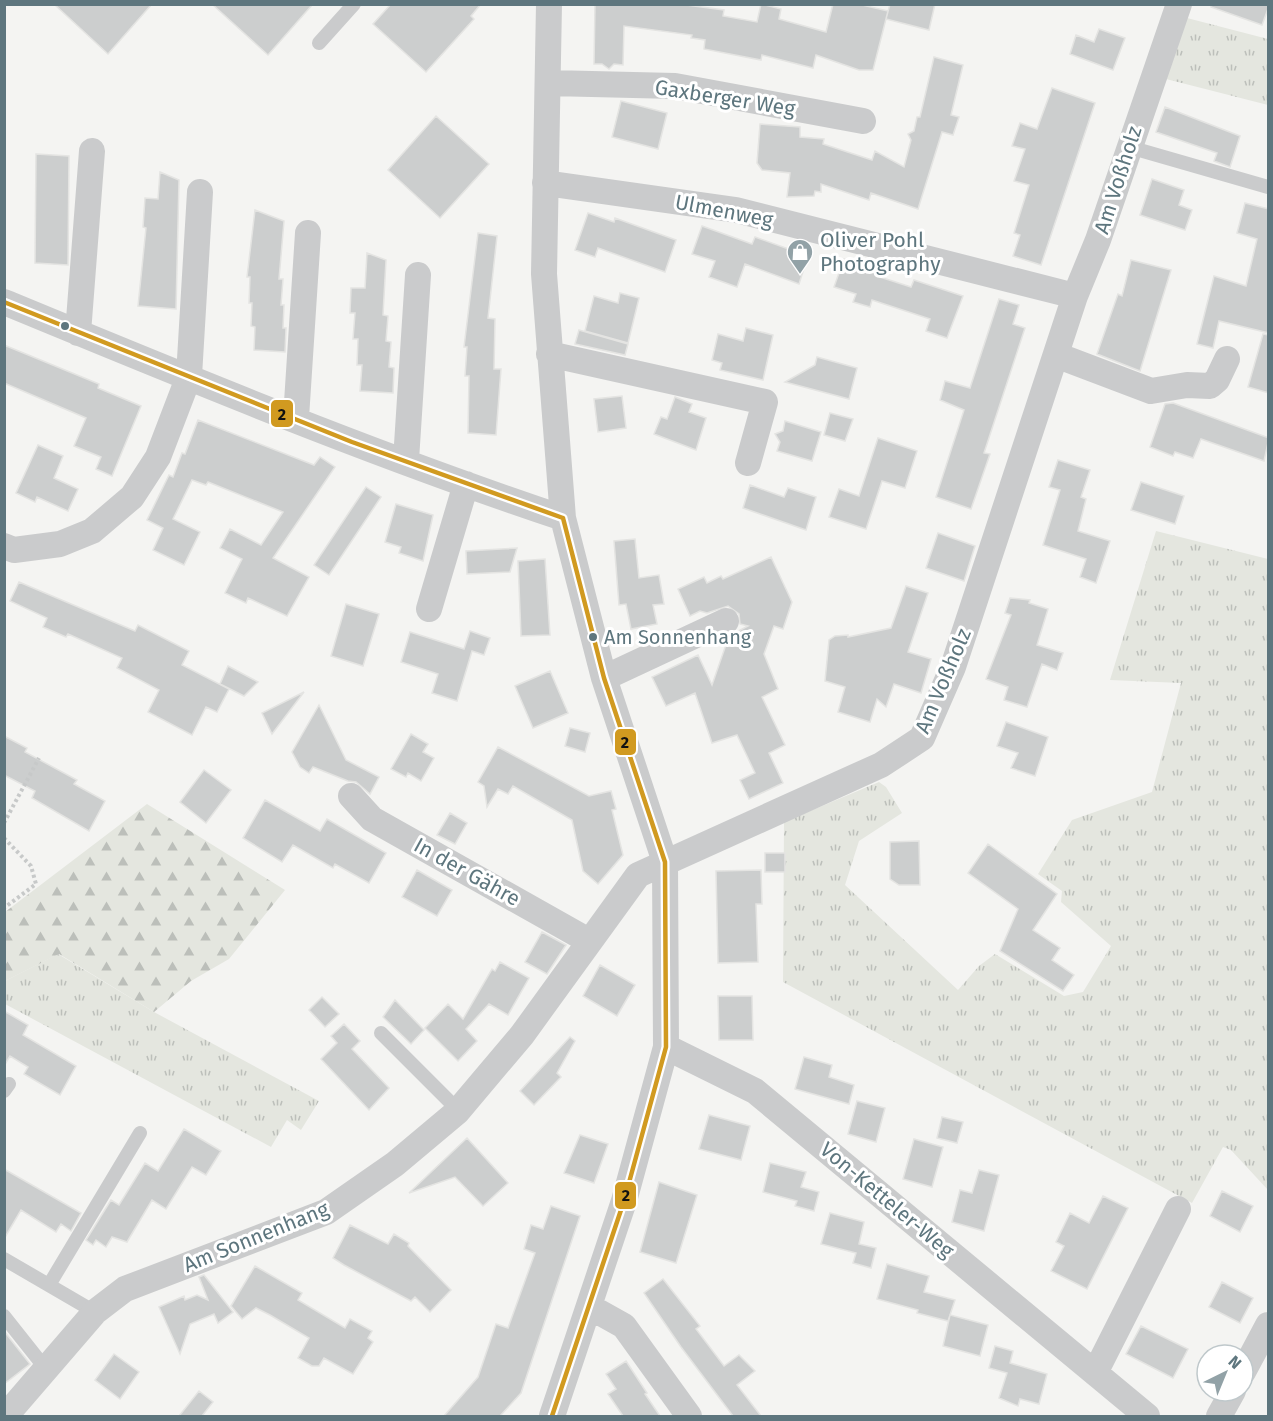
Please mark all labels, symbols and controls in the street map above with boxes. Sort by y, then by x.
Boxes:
street label: Gaxberger Weg [653,74,797,122]
street label: Am Voßholz [1088,123,1148,237]
street label: Ulmenweg [673,189,775,233]
place label: Oliver Pohl Photography [820,227,941,277]
shop icon: Oliver Pohl Photography [785,237,815,275]
unlabelled marker [59,320,71,332]
line badge: 2 [270,399,294,428]
text: 2 [278,405,286,424]
place label: Am Sonnenhang [604,625,752,649]
street label: Am Voßholz [909,625,977,737]
marker: Am Sonnenhang [587,631,599,643]
line badge: 2 [614,728,637,756]
text: 2 [621,733,629,752]
street label: In der Gähre [409,832,525,912]
street label: Von-Ketteler-Weg [815,1136,959,1264]
line badge: 2 [614,1181,637,1210]
text: 2 [622,1186,630,1205]
street label: Am Sonnenhang [179,1196,333,1278]
north arrow [1195,1343,1255,1403]
text: N [1225,1352,1245,1373]

